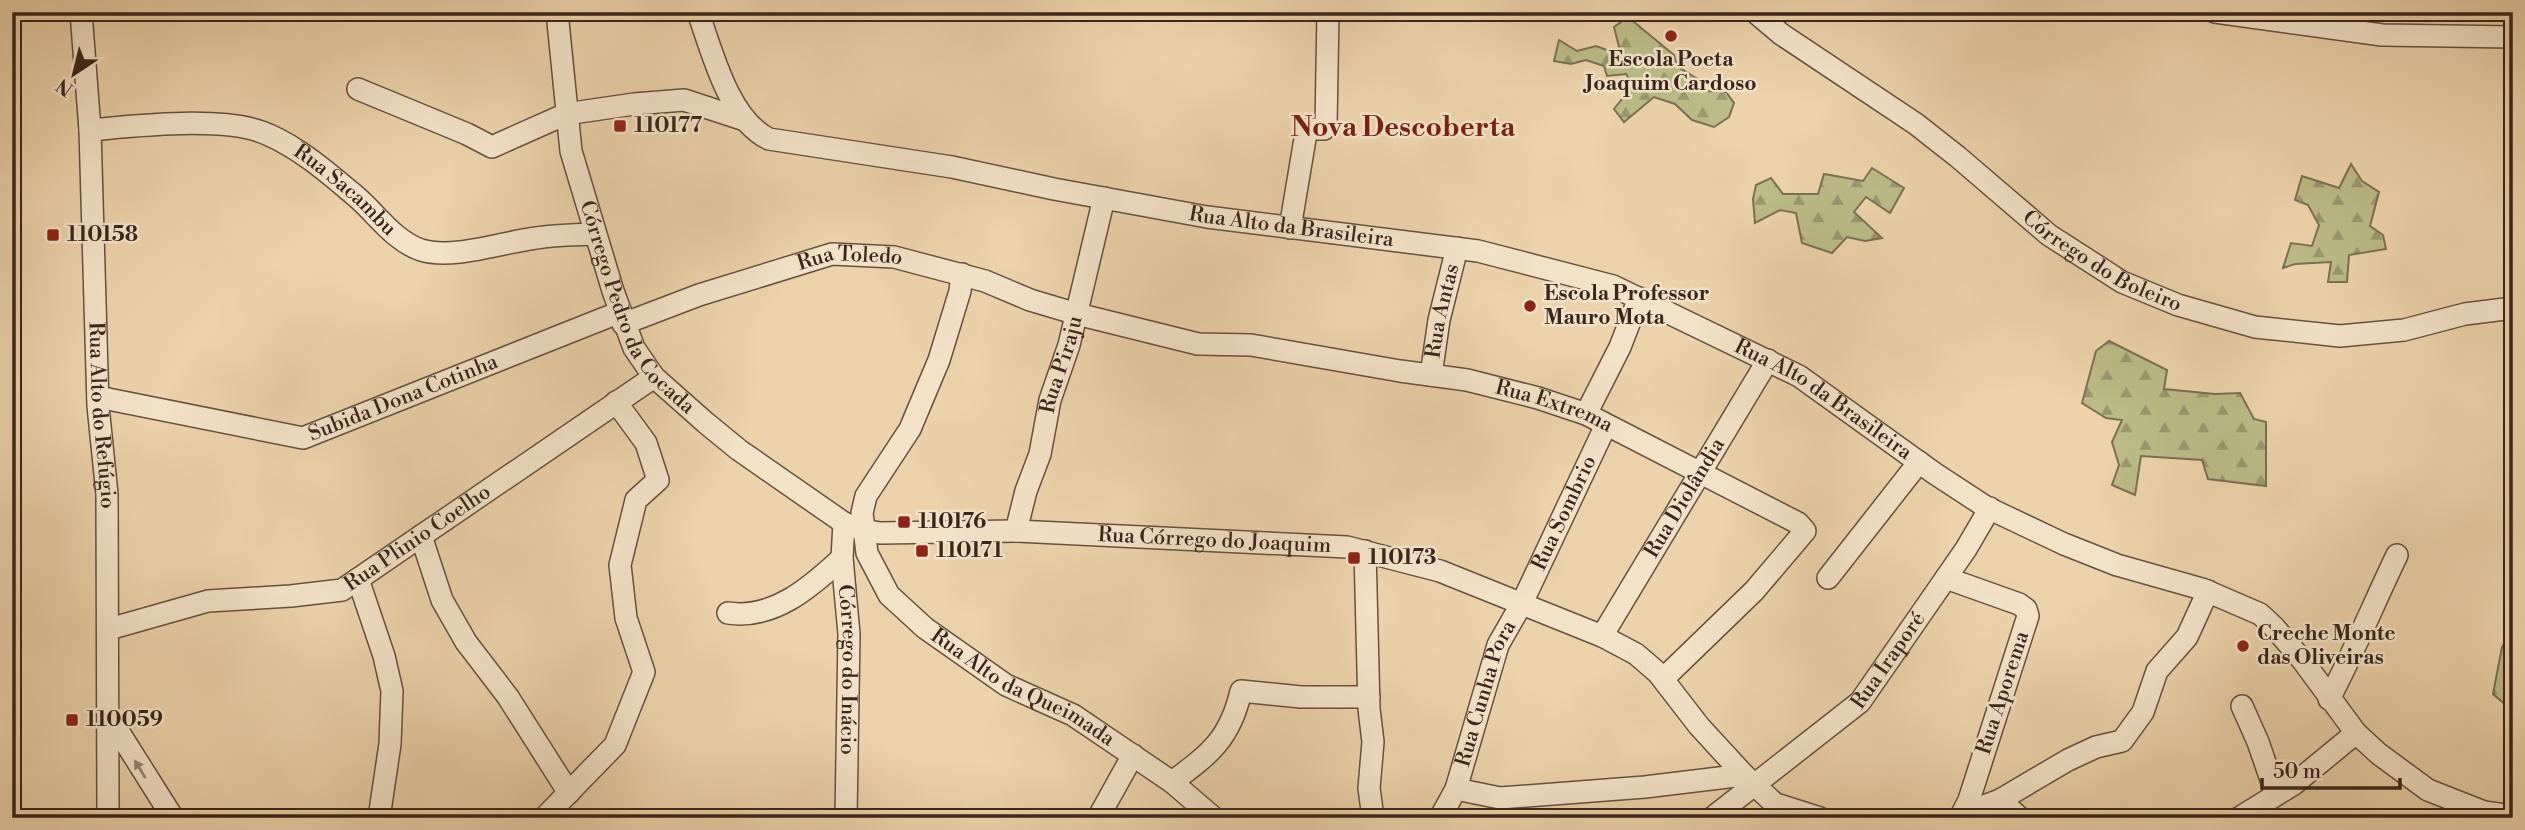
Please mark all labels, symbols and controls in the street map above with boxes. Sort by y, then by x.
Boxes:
marker: Escola Poeta Joaquim Cardoso [1663,28,1679,44]
north arrow [38,38,108,108]
place label: Escola Poeta Joaquim Cardoso [1582,47,1757,97]
text: N [52,73,78,101]
district label: Nova Descoberta [1291,110,1516,145]
place label: 110177 [634,113,703,139]
marker: 110177 [612,118,628,134]
street label: Rua Sacambu [288,139,402,242]
street label: Córrego Pedro da Cocada [574,197,700,420]
street label: Rua Alto da Brasileira [1187,201,1396,253]
street label: Córrego do Boleiro [2017,205,2185,318]
place label: 110158 [67,222,138,248]
marker: 110158 [45,227,61,243]
street label: Rua Toledo [794,241,906,277]
street label: Rua Antas [1421,261,1466,360]
place label: Escola Professor Mauro Mota [1544,281,1709,331]
marker: Escola Professor Mauro Mota [1522,298,1538,314]
street label: Rua Piraju [1035,313,1089,415]
street label: Rua Alto do Refúgio [83,321,120,509]
street label: Rua Alto da Brasileira [1730,334,1917,466]
street label: Subida Dona Cotinha [305,349,502,447]
street label: Rua Extrema [1492,375,1617,439]
street label: Rua Diolândia [1639,433,1731,563]
street label: Rua Sombrio [1526,451,1603,575]
street label: Rua Plinio Coelho [339,479,496,598]
place label: 110176 [918,509,986,535]
marker: 110176 [896,514,912,530]
street label: Rua Córrego do Joaquim [1097,522,1332,559]
place label: 110171 [936,538,1003,564]
marker: 110171 [914,543,930,559]
place label: 110173 [1368,545,1436,571]
marker: 110173 [1346,550,1362,566]
street label: Córrego do Inácio [831,583,862,755]
street label: Rua Iraporé [1846,607,1931,715]
street label: Rua Cunha Pora [1450,616,1522,770]
place label: Creche Monte das Oliveiras [2257,621,2396,671]
street label: Rua Alto da Queimada [926,623,1120,752]
street label: Rua Aporema [1971,628,2035,758]
marker: Creche Monte das Oliveiras [2235,638,2251,654]
place label: 110059 [86,707,163,733]
marker: 110059 [64,712,80,728]
scale bar [2262,746,2401,790]
one-way arrow [134,759,146,778]
text: 50 m [2273,759,2321,785]

